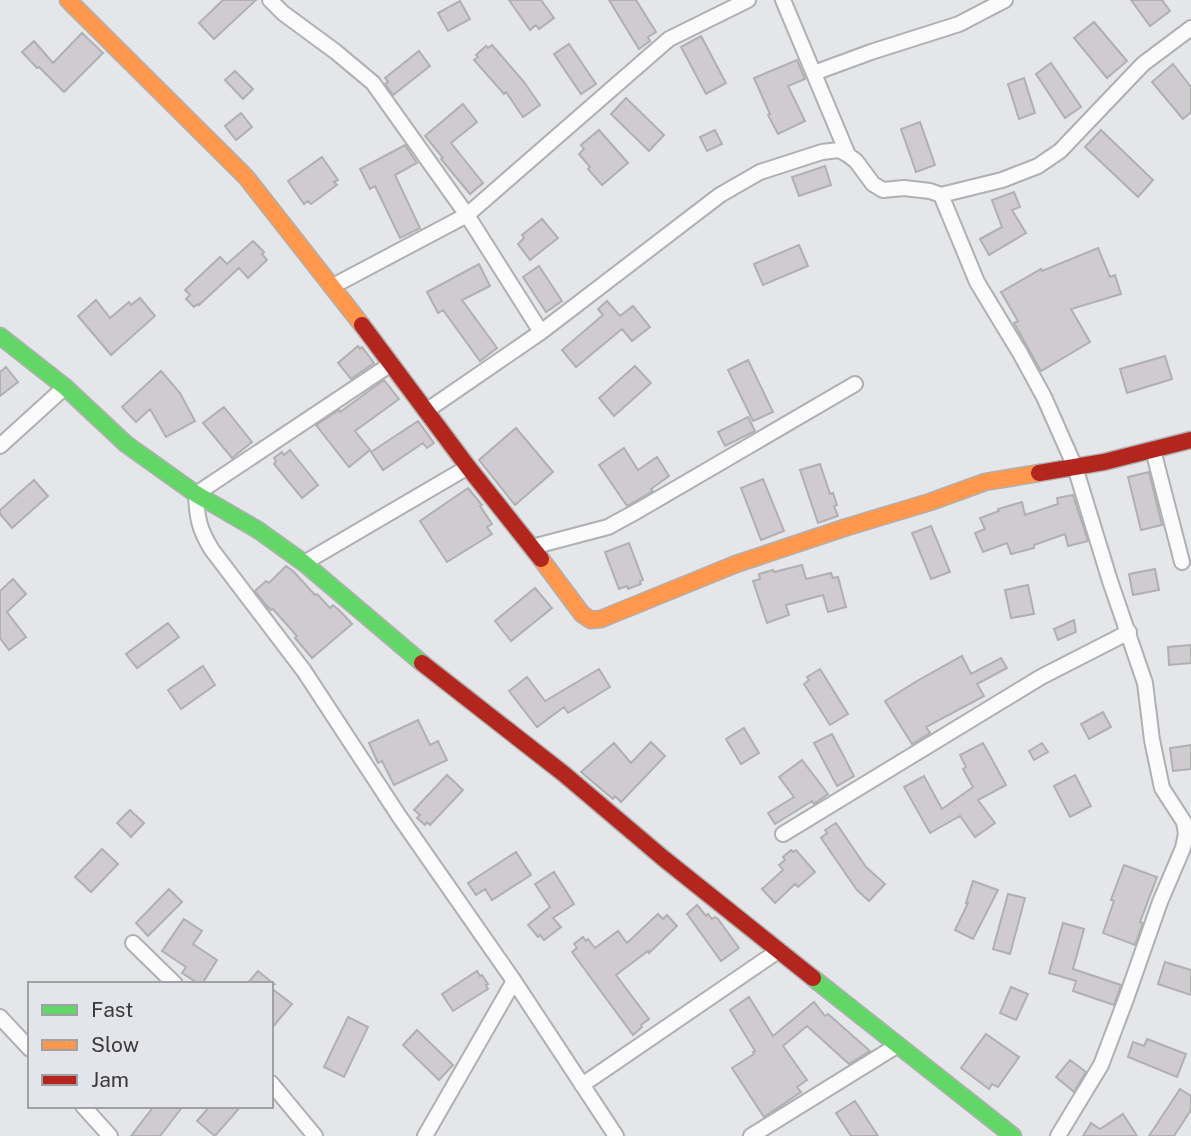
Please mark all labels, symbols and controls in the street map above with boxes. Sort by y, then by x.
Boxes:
legend [28,982,273,1108]
text: Fast [91,997,133,1022]
text: Slow [91,1032,139,1057]
text: Jam [91,1067,129,1092]

